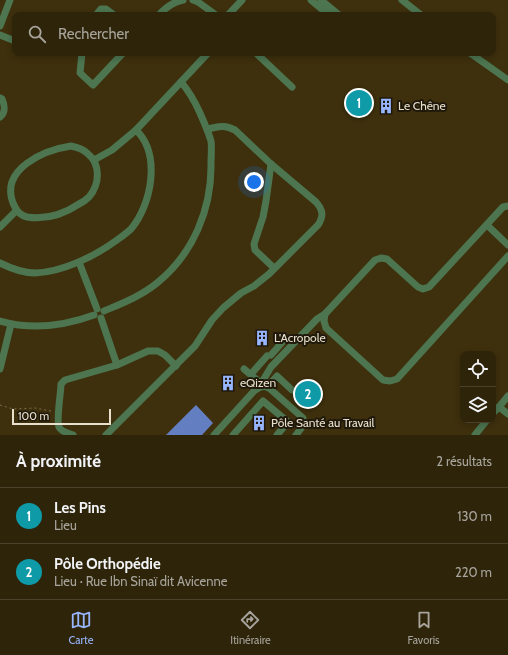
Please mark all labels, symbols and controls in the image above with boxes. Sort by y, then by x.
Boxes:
search box [12,12,496,56]
icon: search [26,23,48,45]
text: Rechercher [58,25,129,43]
pin: 1 [346,88,372,118]
building icon: Le Chêne [377,97,395,115]
place label: Le Chêne [398,98,446,113]
your location [244,172,264,192]
building icon: L'Acropole [253,329,271,347]
place label: L'Acropole [274,330,326,345]
map controls [460,351,496,423]
button: locate [460,351,496,387]
building icon: eQizen [219,374,237,392]
place label: eQizen [240,375,276,390]
pin: 2 [295,379,321,409]
button: layers [460,387,496,423]
scale bar [12,407,111,426]
text: 100 m [18,409,49,423]
building icon: Pôle Santé au Travail [250,414,268,432]
place label: Pôle Santé au Travail [271,415,375,430]
text: À proximité [16,451,101,471]
text: 2 résultats [436,453,492,469]
text: Les Pins [54,499,106,517]
text: 1 [27,508,31,524]
text: 130 m [457,508,492,524]
text: Lieu [54,517,77,533]
text: Pôle Orthopédie [54,555,161,573]
text: 2 [26,564,32,580]
text: 220 m [455,564,492,580]
text: Lieu · Rue Ibn Sinaï dit Avicenne [54,573,227,589]
tab: Carte [68,609,93,647]
tab: Itinéraire [230,609,271,647]
tab: Favoris [408,609,440,647]

